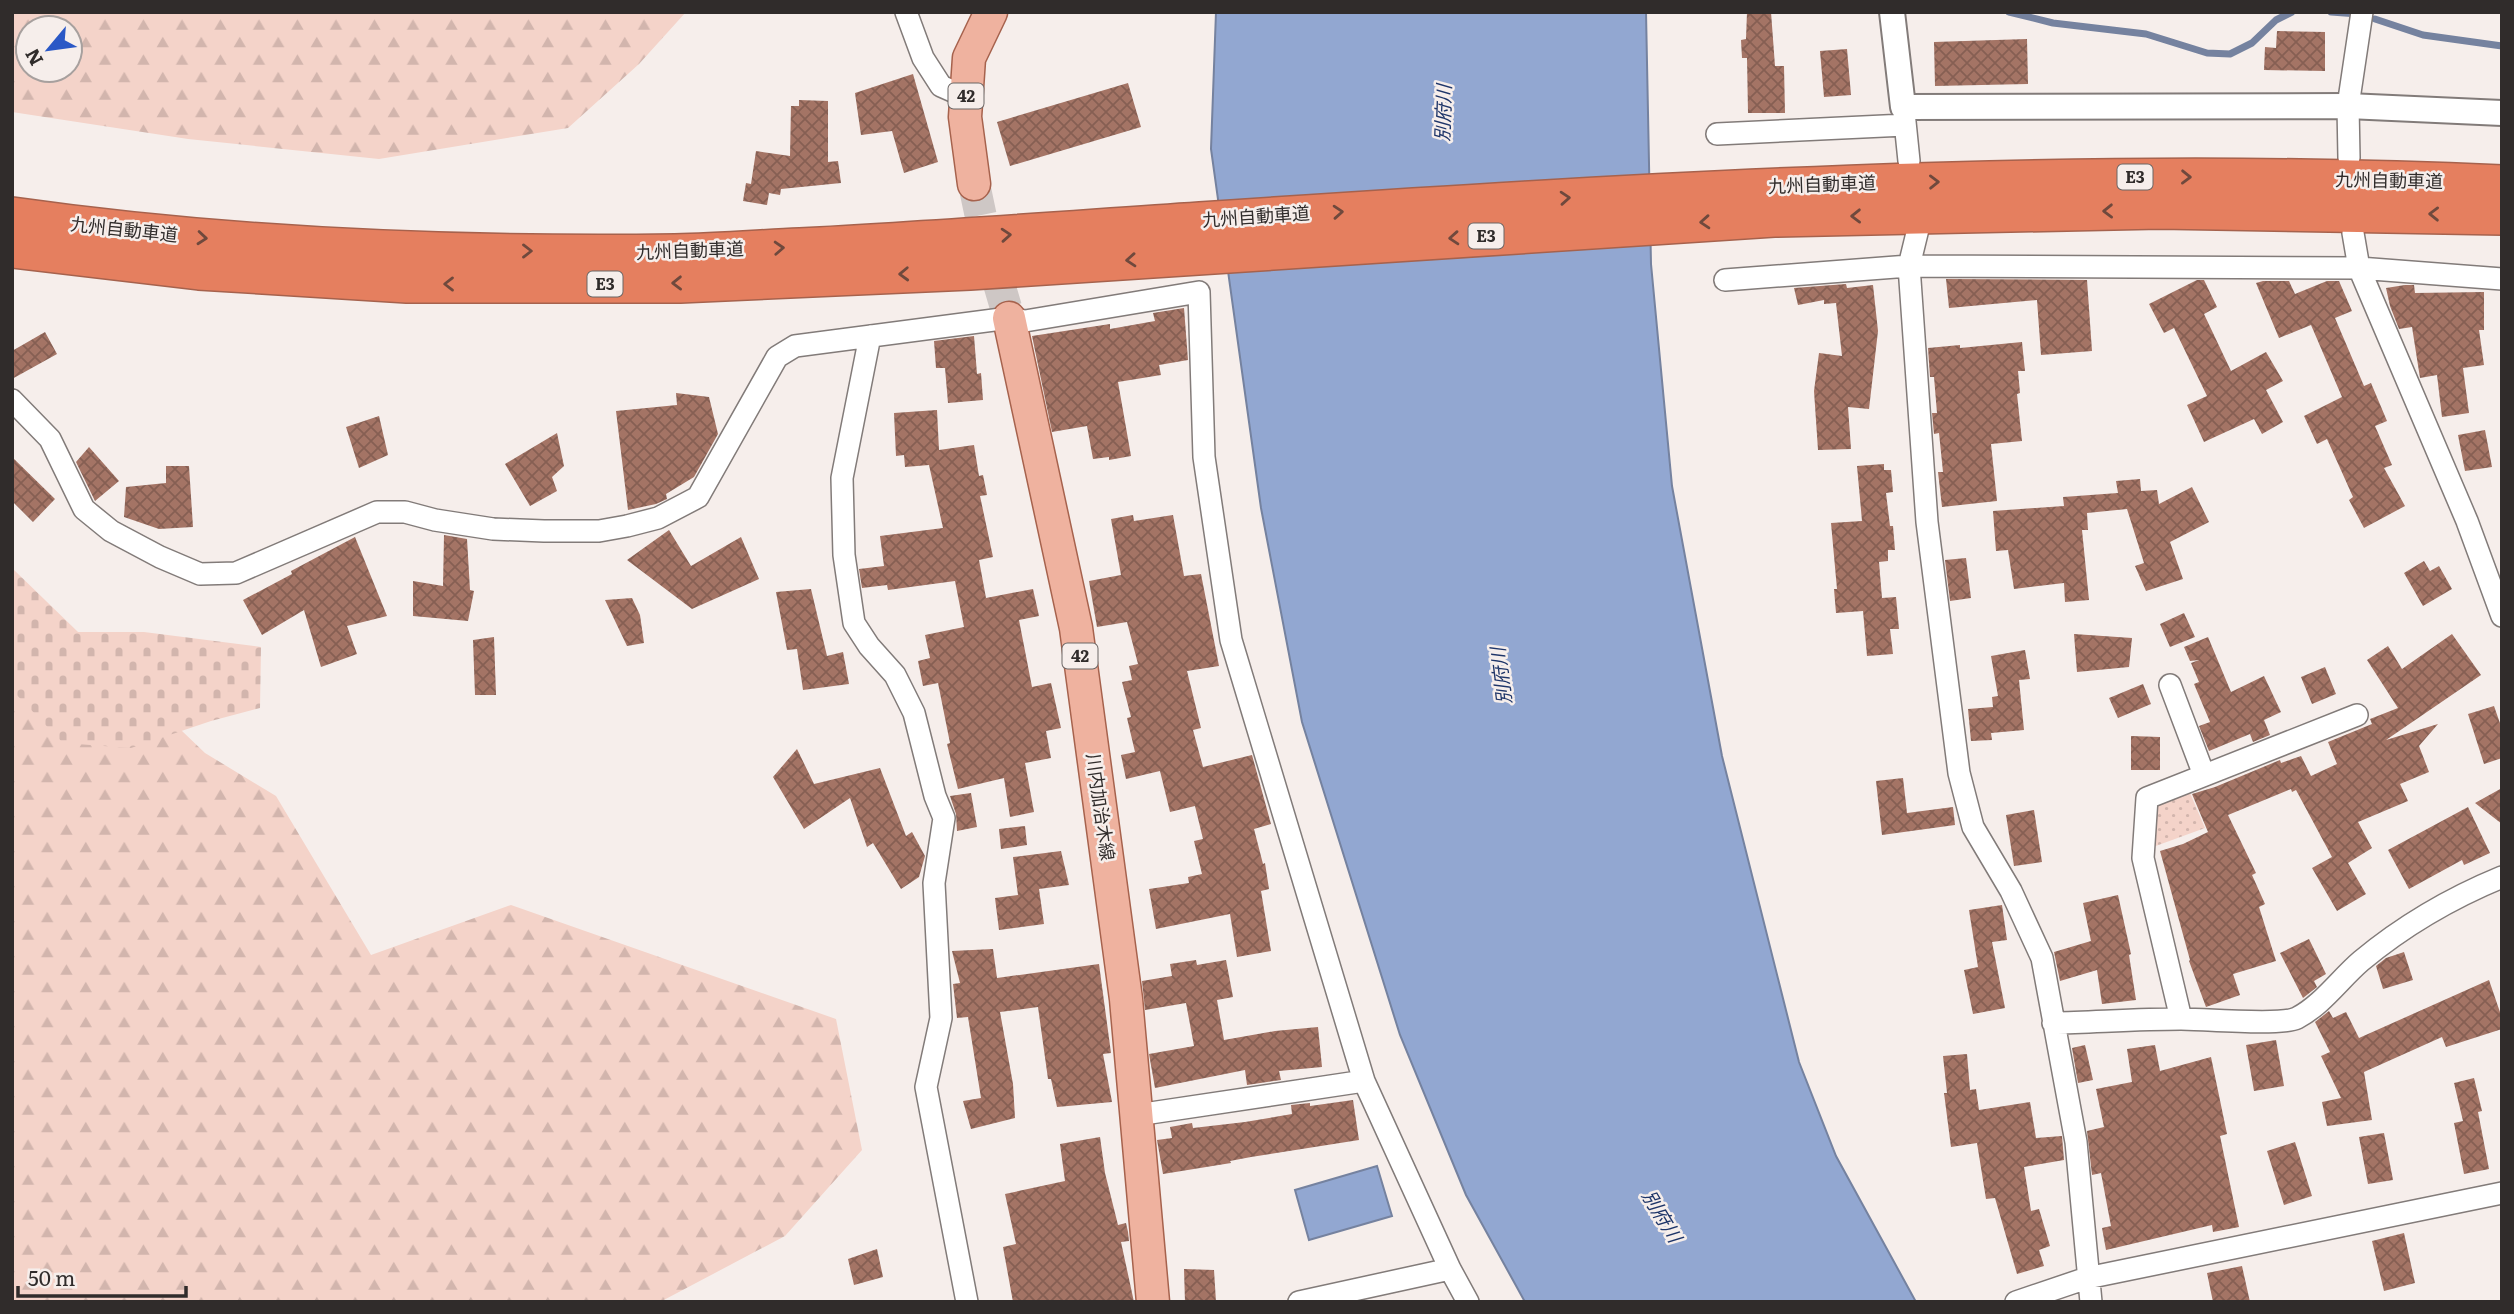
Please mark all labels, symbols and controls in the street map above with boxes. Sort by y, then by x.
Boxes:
north arrow [14,14,84,84]
text: N [17,44,49,71]
water label: 別府川 [1427,82,1457,142]
road number: 42 [948,83,984,108]
road number: E3 [2118,164,2152,190]
street label: 九州自動車道 [2335,165,2443,194]
street label: 九州自動車道 [1768,168,1876,199]
one-way arrow [2181,169,2192,185]
one-way arrow [1929,174,1940,190]
one-way arrow [1560,191,1571,206]
street label: 九州自動車道 [1201,198,1311,233]
one-way arrow [2102,203,2113,219]
one-way arrow [1333,205,1344,220]
one-way arrow [2428,206,2438,222]
one-way arrow [1850,208,1861,224]
street label: 九州自動車道 [69,209,179,248]
one-way arrow [1700,214,1711,229]
road number: E3 [1468,224,1504,248]
one-way arrow [1001,228,1012,243]
one-way arrow [196,230,207,245]
one-way arrow [1448,231,1459,246]
street label: 九州自動車道 [636,234,744,265]
one-way arrow [773,240,784,255]
one-way arrow [522,243,533,259]
one-way arrow [1126,252,1137,267]
one-way arrow [898,266,909,281]
road number: E3 [588,272,622,296]
one-way arrow [444,276,454,292]
one-way arrow [671,276,682,291]
road number: 42 [1062,643,1098,668]
water label: 別府川 [1482,644,1517,706]
street label: 川内加治木線 [1081,751,1122,862]
water label: 別府川 [1636,1184,1691,1249]
scale bar [18,1254,186,1298]
text: 50 m [28,1261,75,1292]

